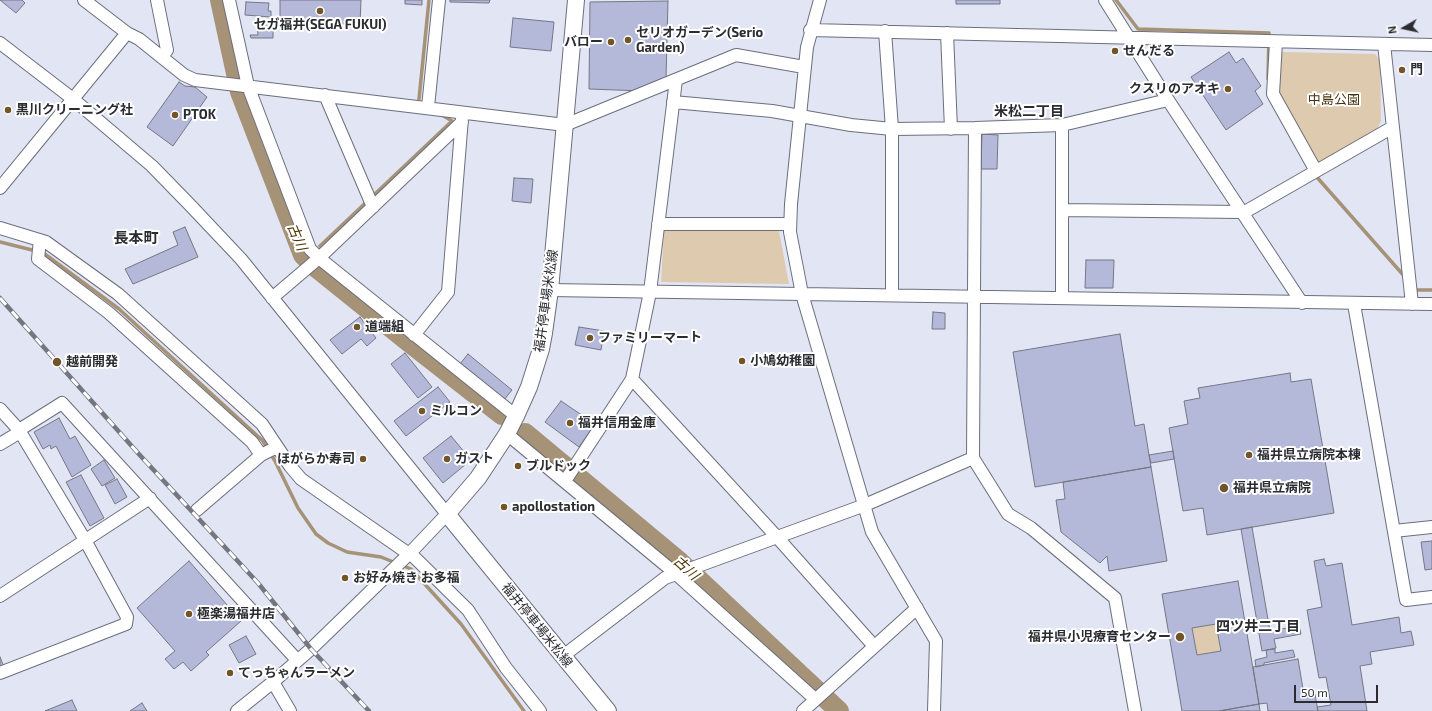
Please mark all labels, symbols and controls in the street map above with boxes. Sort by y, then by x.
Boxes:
marker: セガ福井(SEGA FUKUI) [315,6,325,16]
north arrow [1384,8,1424,48]
place label: セガ福井(SEGA FUKUI) [254,17,386,33]
place label: セリオガーデン(Serio Garden) [636,25,763,56]
text: N [1385,25,1399,35]
place label: バロー [564,34,603,50]
marker: セリオガーデン(Serio Garden) [623,35,633,45]
marker: バロー [606,37,616,47]
place label: せんだる [1123,43,1175,59]
marker: せんだる [1110,46,1120,56]
place label: 門 [1410,62,1423,78]
marker: 門 [1397,65,1407,75]
place label: クスリのアオキ [1129,81,1220,97]
marker: クスリのアオキ [1223,84,1233,94]
park label: 中島公園 [1308,92,1360,108]
place label: 黒川クリーニング社 [16,102,133,118]
district label: 米松二丁目 [994,103,1064,119]
marker: 黒川クリーニング社 [3,105,13,115]
place label: PTOK [183,107,216,123]
marker: PTOK [170,110,180,120]
water label: 古川 [284,221,310,253]
district label: 長本町 [114,229,158,247]
street label: 福井停車場米松線 [531,248,561,354]
place label: 道端組 [365,319,404,335]
marker: 道端組 [352,322,362,332]
place label: ファミリーマート [598,330,702,346]
marker: ファミリーマート [585,333,595,343]
place label: 小鳩幼稚園 [750,353,815,369]
place label: 越前開発 [66,354,118,370]
marker: 越前開発 [51,356,63,368]
marker: 小鳩幼稚園 [737,356,747,366]
place label: ミルコン [430,403,482,419]
marker: ミルコン [417,406,427,416]
place label: 福井信用金庫 [578,415,656,431]
marker: 福井信用金庫 [565,418,575,428]
place label: 福井県立病院本棟 [1257,447,1361,463]
marker: 福井県立病院本棟 [1244,450,1254,460]
place label: ほがらか寿司 [277,451,355,467]
place label: ガスト [455,451,494,467]
marker: ほがらか寿司 [358,454,368,464]
marker: ガスト [442,454,452,464]
place label: ブルドック [526,458,591,474]
marker: ブルドック [513,461,523,471]
place label: 福井県立病院 [1233,480,1311,496]
marker: 福井県立病院 [1218,482,1230,494]
place label: apollostation [512,499,595,515]
marker: apollostation [499,502,509,512]
water label: 古川 [670,552,702,584]
place label: お好み焼き お多福 [353,570,460,586]
marker: お好み焼き お多福 [340,573,350,583]
street label: 福井停車場米松線 [498,580,576,670]
place label: 極楽湯福井店 [197,606,275,622]
marker: 極楽湯福井店 [184,609,194,619]
district label: 四ツ井二丁目 [1216,618,1300,634]
place label: 福井県小児療育センター [1028,629,1171,645]
marker: 福井県小児療育センター [1174,631,1186,643]
place label: てっちゃんラーメン [238,665,355,681]
marker: てっちゃんラーメン [225,668,235,678]
scale bar [1296,677,1380,703]
text: 50 m [1301,685,1328,699]

